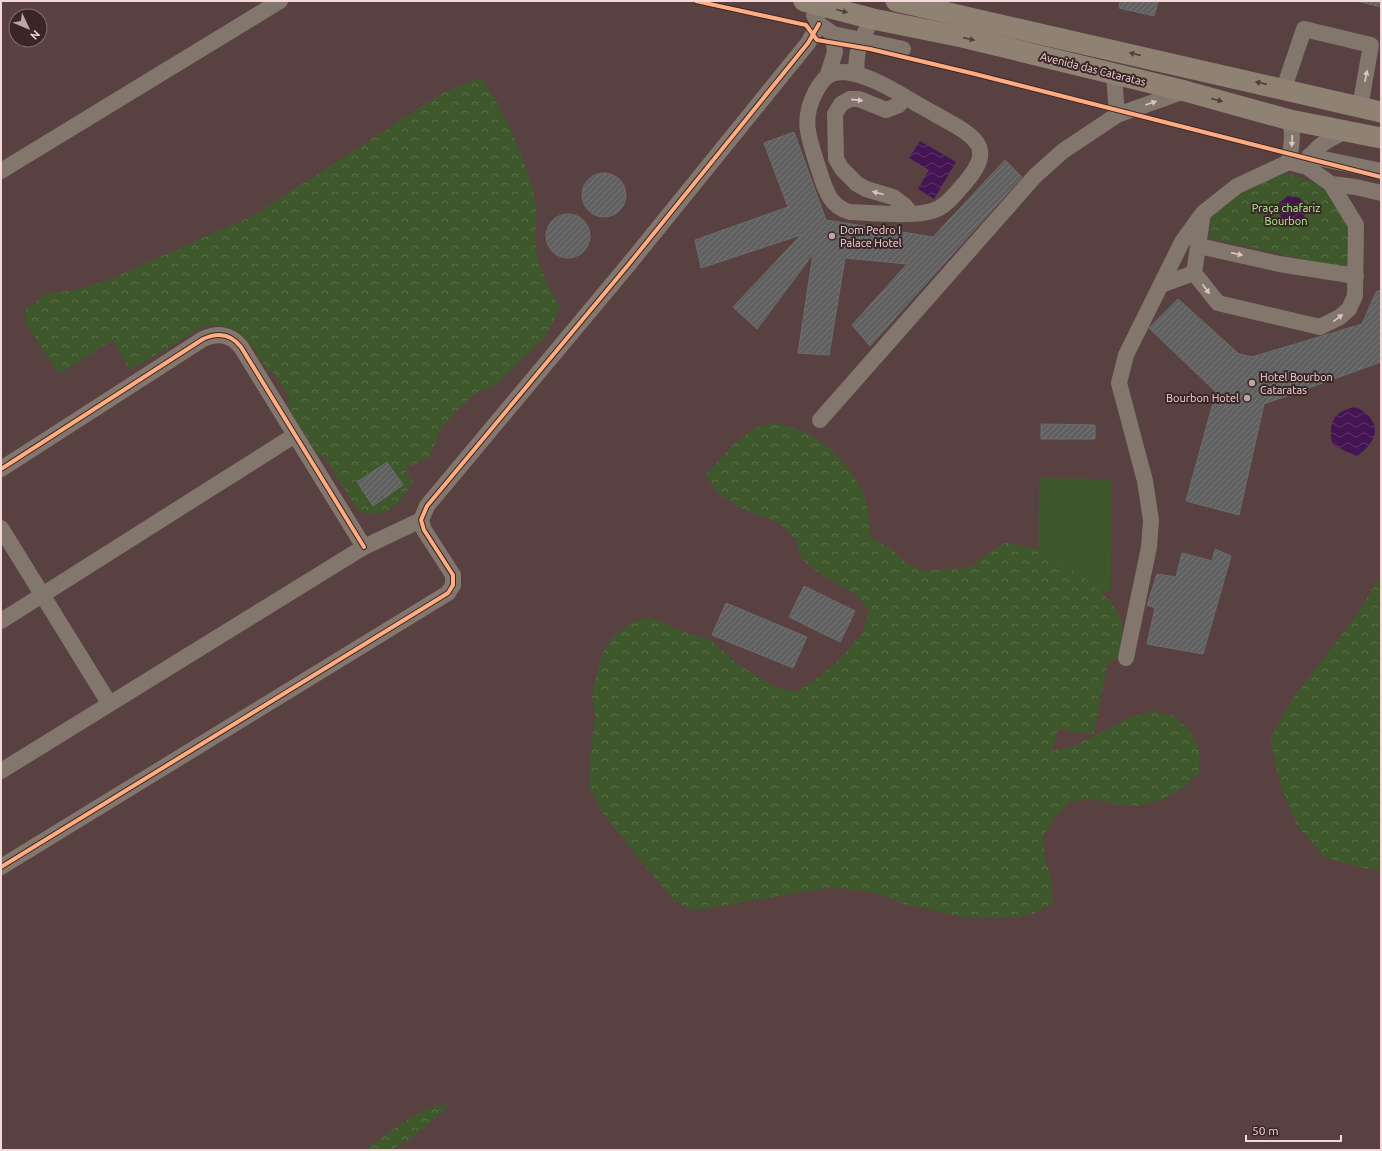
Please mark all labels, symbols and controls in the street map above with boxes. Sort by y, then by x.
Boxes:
north arrow [8,8,48,48]
one-way arrow [836,8,848,14]
text: N [28,28,42,42]
one-way arrow [963,36,975,42]
street label: Avenida das Cataratas [1039,50,1147,88]
one-way arrow [1128,51,1141,57]
one-way arrow [1363,70,1369,82]
one-way arrow [1255,80,1268,86]
one-way arrow [851,97,863,103]
one-way arrow [1212,97,1224,103]
one-way arrow [1146,100,1158,106]
one-way arrow [1288,135,1295,147]
one-way arrow [872,190,884,196]
park label: Praça chafariz Bourbon [1252,202,1320,227]
place label: Dom Pedro I Palace Hotel [840,224,902,249]
marker: Dom Pedro I Palace Hotel [827,231,837,241]
one-way arrow [1231,251,1243,257]
one-way arrow [1202,283,1210,294]
one-way arrow [1333,313,1344,322]
place label: Hotel Bourbon Cataratas [1260,371,1333,396]
marker: Hotel Bourbon Cataratas [1247,378,1257,388]
place label: Bourbon Hotel [1166,392,1239,404]
marker: Bourbon Hotel [1242,393,1252,403]
scale bar [1246,1117,1341,1143]
text: 50 m [1252,1124,1279,1137]

